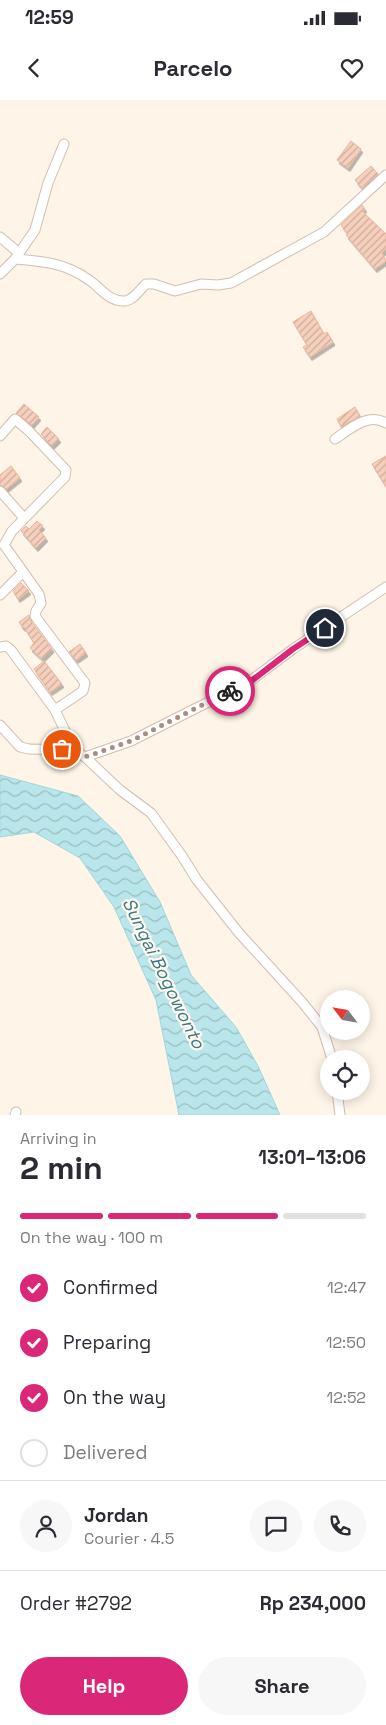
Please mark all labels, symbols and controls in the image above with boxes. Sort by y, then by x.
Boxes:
text: 12:59 [25,5,74,30]
icon: back [20,54,48,82]
text: Parcelo [153,54,233,82]
icon: heart [338,54,366,82]
pin [304,607,346,649]
icon: home [311,614,339,642]
courier [205,666,255,716]
icon: bike [216,677,244,705]
pin [41,728,83,770]
icon: bag [48,735,76,763]
water label: Sungai Bogowonto [118,894,211,1053]
north arrow [320,990,370,1040]
map controls [320,990,370,1100]
button: locate [320,1050,370,1100]
text: Arriving in [20,1128,97,1149]
text: 13:01–13:06 [258,1145,366,1170]
text: 2 min [20,1148,103,1188]
text: On the way · 100 m [20,1227,163,1248]
icon: check [20,1274,48,1302]
text: Confirmed [63,1275,158,1300]
text: 12:47 [327,1277,366,1298]
icon: check [20,1329,48,1357]
text: Preparing [63,1330,151,1355]
text: 12:50 [326,1332,366,1353]
icon: check [20,1384,48,1412]
text: On the way [63,1385,166,1410]
text: 12:52 [327,1387,366,1408]
text: Delivered [63,1440,148,1465]
button: person [20,1500,72,1552]
button: chat [250,1500,302,1552]
button: phone [314,1500,366,1552]
text: Jordan [84,1503,149,1528]
text: Courier · 4.5 [84,1528,174,1549]
text: Order #2792 [20,1591,132,1616]
text: Rp 234,000 [260,1591,366,1616]
button: Help [20,1657,188,1715]
button: Share [198,1657,366,1715]

